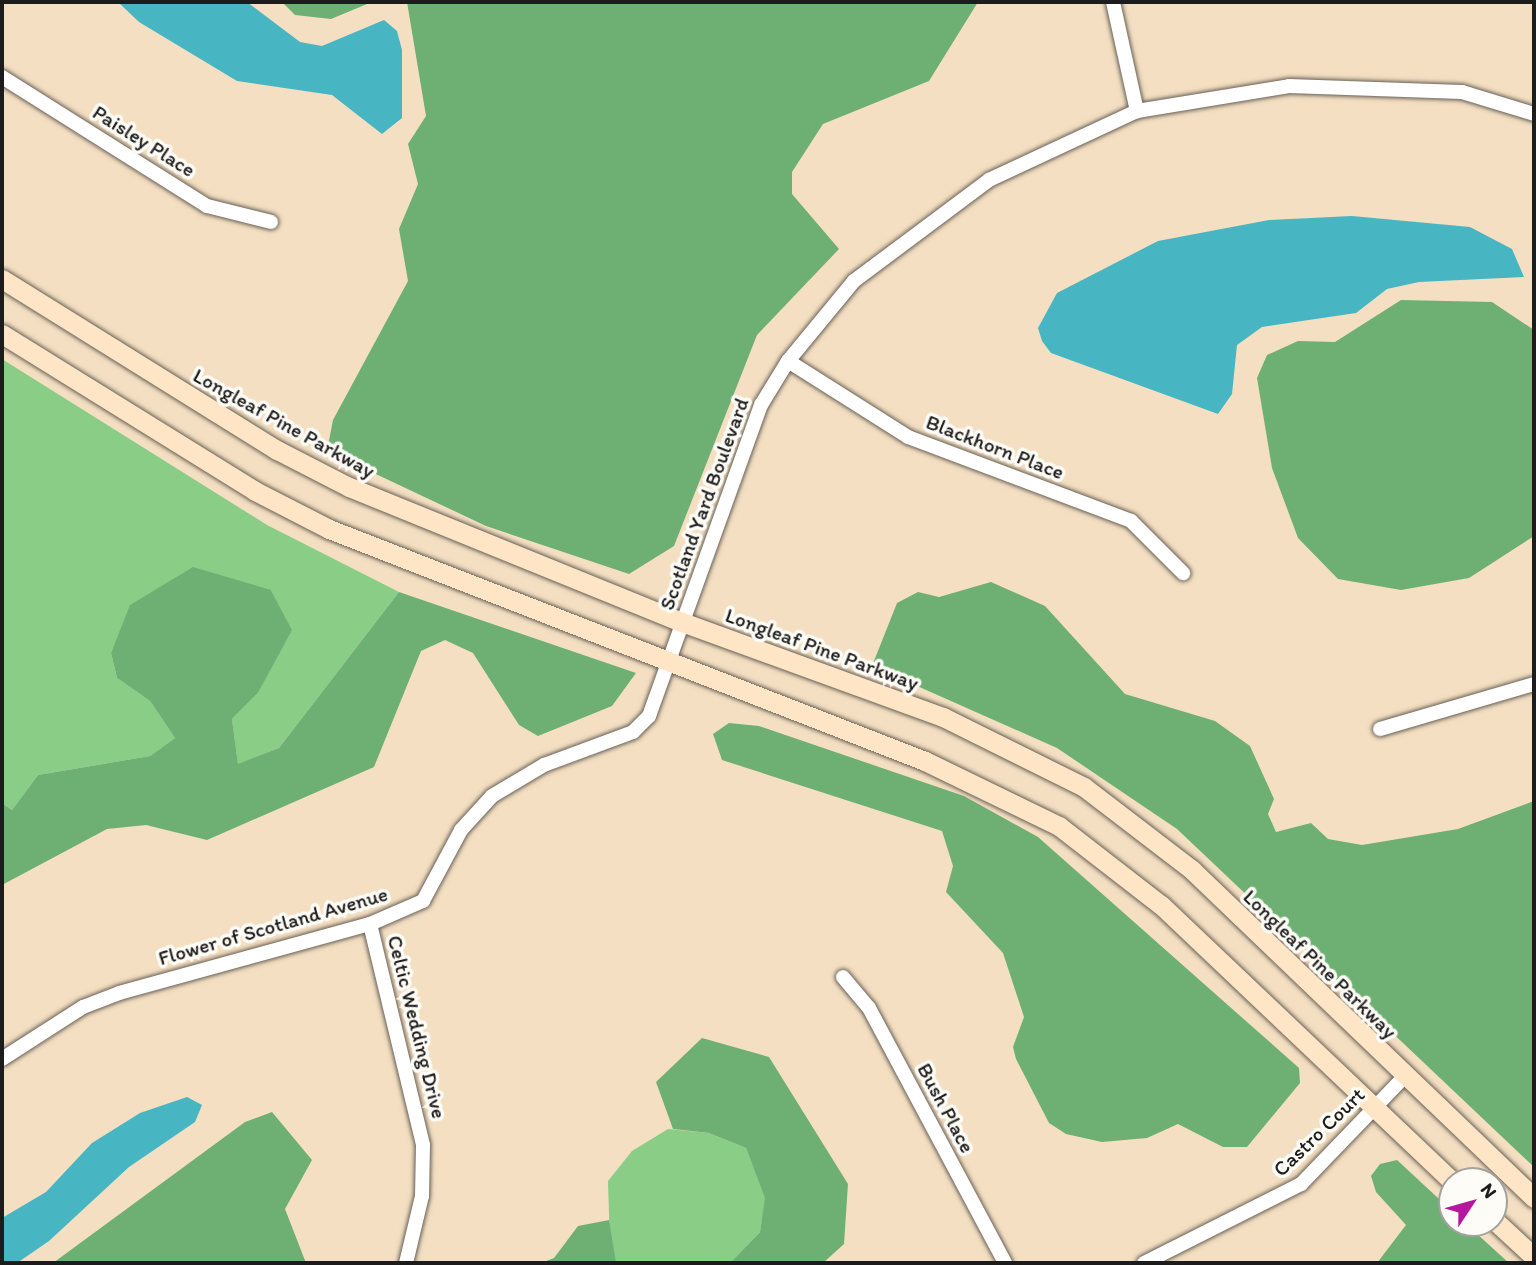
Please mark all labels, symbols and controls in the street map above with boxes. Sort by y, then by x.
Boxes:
street label: Paisley Place [88,100,200,182]
street label: Longleaf Pine Parkway [189,363,379,483]
street label: Scotland Yard Boulevard [654,395,754,613]
street label: Blackhorn Place [922,409,1068,485]
street label: Longleaf Pine Parkway [722,602,922,696]
street label: Flower of Scotland Avenue [155,881,391,971]
street label: Longleaf Pine Parkway [1238,884,1402,1044]
street label: Celtic Wedding Drive [382,933,452,1121]
street label: Bush Place [912,1059,980,1157]
street label: Castro Court [1268,1082,1370,1182]
north arrow [1438,1167,1508,1237]
text: N [1476,1179,1502,1202]

